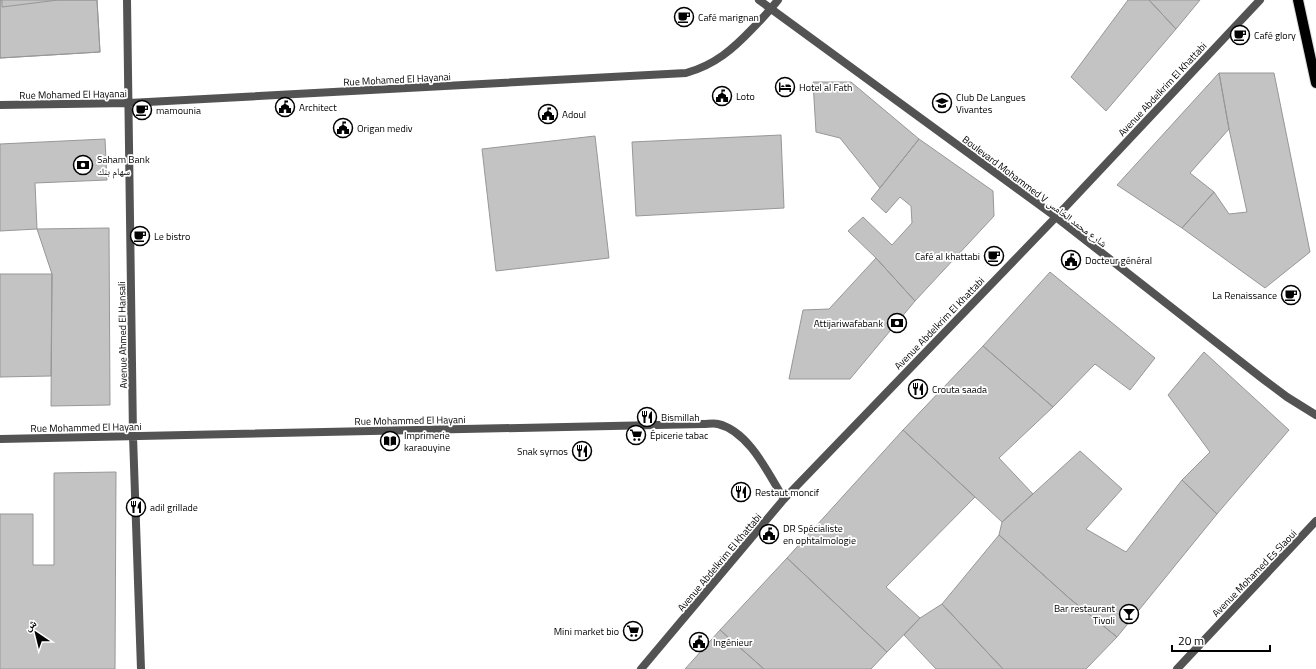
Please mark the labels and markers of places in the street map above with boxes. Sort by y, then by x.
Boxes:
cafe icon: Café marignan [673,6,695,28]
place label: Café marignan [698,10,759,25]
cafe icon: Café glory [1229,24,1251,46]
place label: Café glory [1254,28,1296,43]
hotel icon: Hotel al Fath [774,76,796,98]
place label: Hotel al Fath [799,80,852,95]
public building icon: Loto [711,85,733,107]
place label: Loto [736,89,755,104]
place label: Club De Langues Vivantes [956,90,1026,117]
school or university icon: Club De Langues Vivantes [931,92,953,114]
public building icon: Architect [274,96,296,118]
cafe icon: mamounia [131,99,153,121]
place label: Architect [299,100,337,115]
place label: mamounia [156,103,201,118]
public building icon: Adoul [537,103,559,125]
place label: Adoul [562,107,586,122]
public building icon: Origan mediv [332,117,354,139]
place label: Origan mediv [357,121,413,136]
place label: Saham Bank سهام بنك [97,152,150,179]
bank icon: Saham Bank سهام بنك [72,154,94,176]
cafe icon: Le bistro [129,225,151,247]
place label: Le bistro [154,229,190,244]
cafe icon: Café al khattabi [983,245,1005,267]
place label: Café al khattabi [915,249,980,264]
public building icon: Docteur général [1060,249,1082,271]
place label: Docteur général [1085,253,1152,268]
cafe icon: La Renaissance [1280,284,1302,306]
place label: La Renaissance [1212,288,1277,303]
bank icon: Attijariwafabank [886,312,908,334]
place label: Attijariwafabank [814,316,883,331]
restaurant icon: Crouta saada [907,378,929,400]
place label: Crouta saada [932,382,987,397]
restaurant icon: Bismillah [636,406,658,428]
place label: Bismillah [661,410,700,425]
supermarket icon: Épicerie tabac [625,424,647,446]
place label: Imprimerie karaouyine [404,428,450,455]
place label: Épicerie tabac [650,428,708,443]
library icon: Imprimerie karaouyine [379,430,401,452]
restaurant icon: Snak syrnos [571,440,593,462]
place label: Snak syrnos [517,444,568,459]
restaurant icon: Restaut moncif [730,481,752,503]
place label: Restaut moncif [755,485,820,500]
restaurant icon: adil grillade [125,496,147,518]
place label: adil grillade [150,500,198,515]
place label: DR Spécialiste en ophtalmologie [783,521,856,548]
public building icon: DR Spécialiste en ophtalmologie [758,523,780,545]
place label: Bar restaurant Tivoli [1054,601,1115,628]
bar icon: Bar restaurant Tivoli [1118,603,1140,625]
supermarket icon: Mini market bio [622,620,644,642]
place label: Mini market bio [554,624,619,639]
public building icon: Ingénieur [688,631,710,653]
place label: Ingénieur [713,635,753,650]

